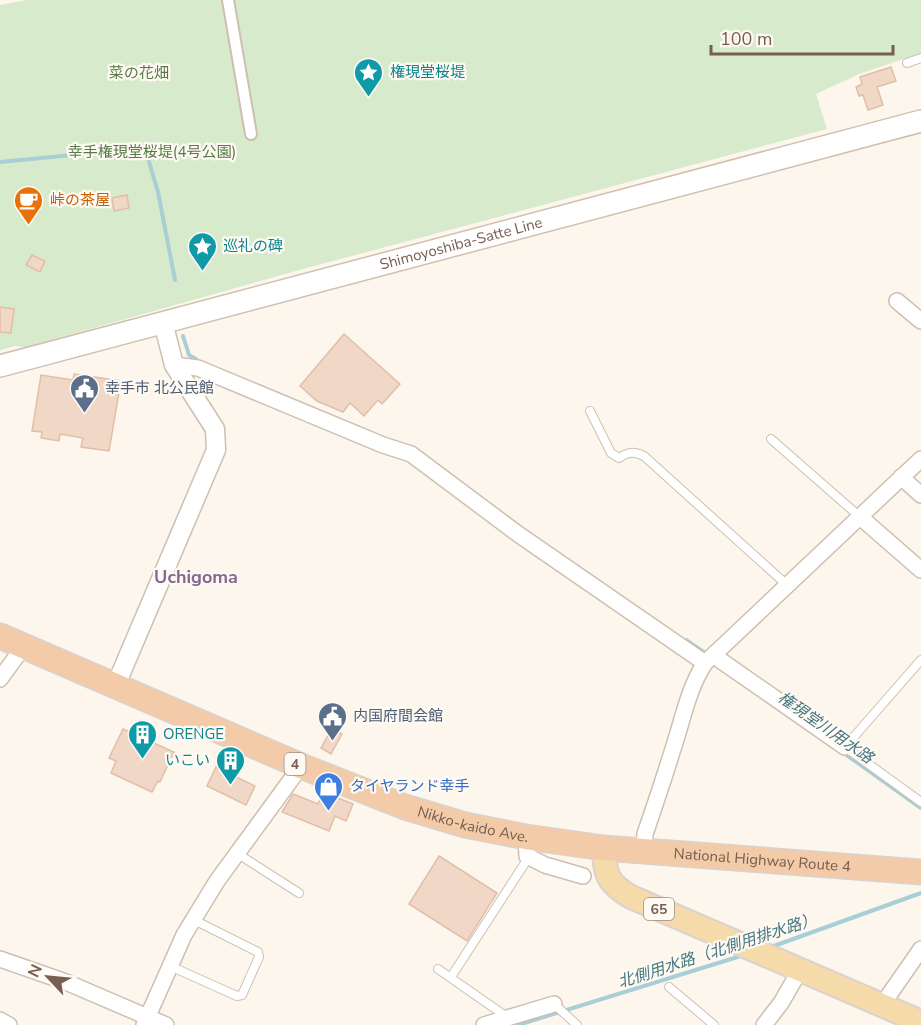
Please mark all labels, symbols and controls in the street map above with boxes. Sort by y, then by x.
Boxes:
scale bar [711,18,892,56]
text: 100 m [720,27,772,51]
place icon: 権現堂桜堤 [353,56,385,98]
place label: 権現堂桜堤 [390,62,465,82]
park label: 菜の花畑 [109,63,169,83]
park label: 幸手権現堂桜堤(4号公園) [68,142,236,162]
cafe icon: 峠の茶屋 [13,184,45,226]
place label: 峠の茶屋 [50,190,110,210]
street label: Shimoyoshiba-Satte Line [377,212,545,275]
place icon: 巡礼の碑 [186,230,218,272]
place label: 巡礼の碑 [223,236,283,256]
public building icon: 幸手市 北公民館 [68,372,100,414]
place label: 幸手市 北公民館 [105,378,214,398]
district label: Uchigoma [154,565,238,589]
water label: 権現堂川用水路 [773,687,879,770]
public building icon: 内国府間会館 [316,700,348,742]
place label: 内国府間会館 [353,706,443,726]
building icon: ORENGE [126,718,158,760]
place label: ORENGE [163,724,224,744]
building icon: いこい [215,744,247,786]
place label: いこい [165,750,210,770]
road number: 4 [284,753,306,775]
shop icon: タイヤランド幸手 [313,770,345,812]
place label: タイヤランド幸手 [350,776,470,796]
street label: Nikko-kaido Ave. [415,801,530,847]
street label: National Highway Route 4 [673,843,852,877]
road number: 65 [644,898,674,920]
water label: 北側用水路（北側用排水路） [615,908,820,994]
north arrow [18,947,78,1007]
text: N [23,961,48,981]

